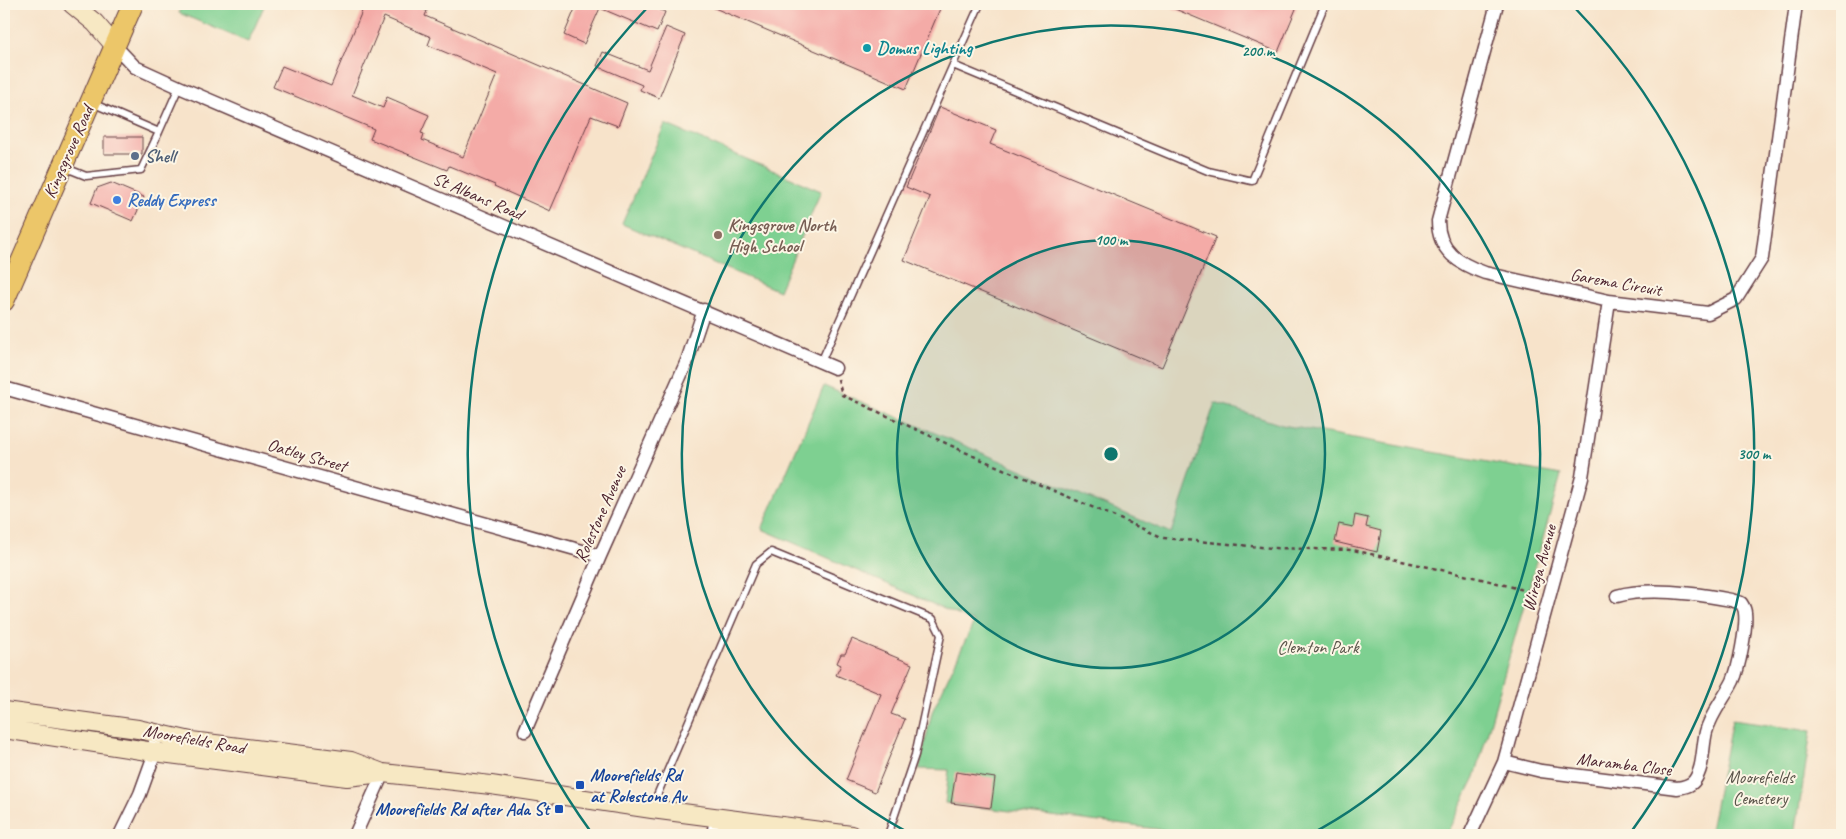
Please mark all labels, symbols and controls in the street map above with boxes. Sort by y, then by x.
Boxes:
place label: Domus Lighting [877,37,974,59]
marker: Domus Lighting [861,42,873,54]
text: 200 m [1242,42,1276,61]
street label: Kingsgrove Road [38,100,99,202]
place label: Shell [145,145,179,167]
marker: Shell [129,150,141,162]
street label: St Albans Road [429,167,529,226]
place label: Reddy Express [127,189,217,211]
marker: Reddy Express [111,194,123,206]
place label: Kingsgrove North High School [728,214,837,257]
marker: Kingsgrove North High School [712,229,724,241]
text: 100 m [1095,231,1129,250]
street label: Garema Circuit [1569,263,1665,301]
street label: Oatley Street [265,433,352,478]
centre of rings [1102,445,1120,463]
text: 300 m [1738,445,1772,464]
street label: Rolestone Avenue [569,461,631,566]
street label: Wirega Avenue [1517,521,1561,614]
park label: Clemton Park [1277,636,1360,658]
street label: Moorefields Road [141,719,250,759]
street label: Maramba Close [1575,747,1674,781]
place label: Moorefields Rd at Rolestone Av [590,764,688,807]
park label: Moorefields Cemetery [1726,766,1796,809]
marker: Moorefields Rd at Rolestone Av [574,779,586,791]
place label: Moorefields Rd after Ada St [375,798,551,820]
marker: Moorefields Rd after Ada St [553,803,565,815]

